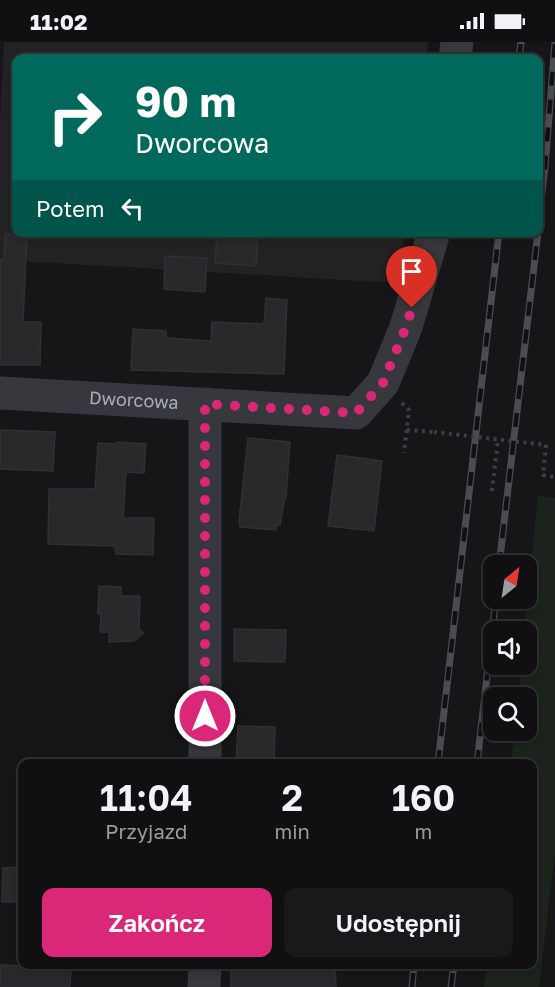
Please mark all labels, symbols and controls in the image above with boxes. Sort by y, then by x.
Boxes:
text: 11:02 [30,8,87,35]
text: 90 m [135,76,236,126]
icon: right [36,78,114,156]
text: Dworcowa [135,127,269,159]
icon: left [116,192,149,225]
text: Potem [36,195,104,222]
pin [386,246,437,308]
icon: arrive [395,255,428,288]
street label: Dworcowa [89,386,179,413]
north arrow [483,555,537,609]
map controls [483,555,537,741]
button: sound [483,621,537,675]
position arrow [173,684,237,748]
button: search [483,687,537,741]
text: 11:04 [100,776,193,819]
text: 2 [281,776,303,819]
text: 160 [392,776,455,819]
text: Przyjazd [105,819,187,843]
text: min [275,819,310,843]
text: m [415,819,432,843]
button: Zakończ [42,888,272,957]
button: Udostępnij [284,888,513,957]

